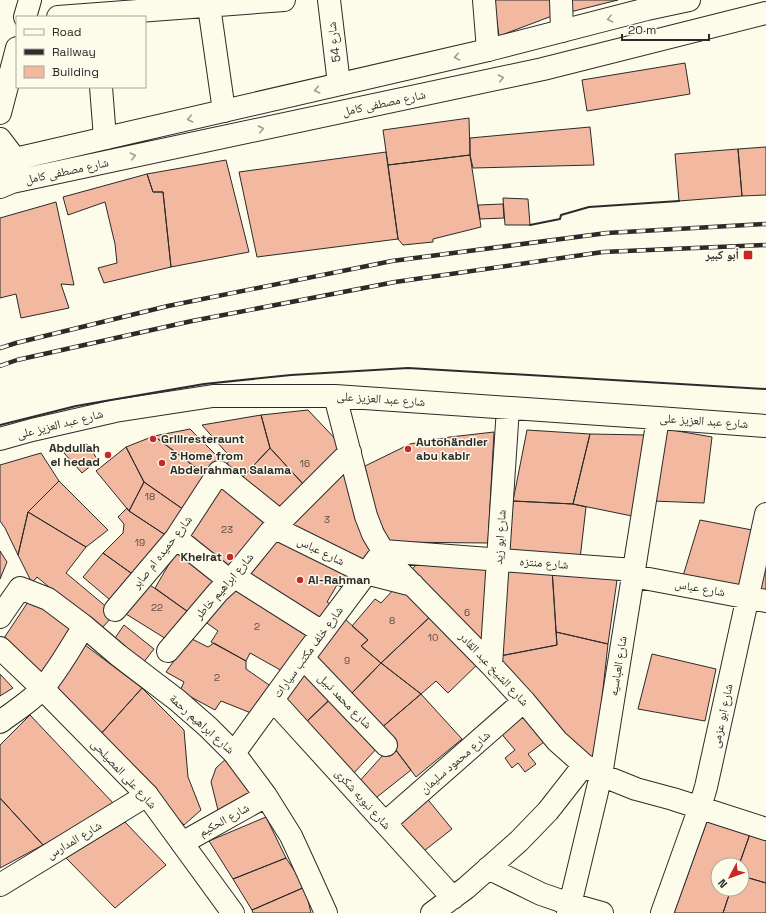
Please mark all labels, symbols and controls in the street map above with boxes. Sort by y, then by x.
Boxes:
one-way arrow [607,14,614,23]
legend [16,16,146,88]
scale bar [622,16,709,42]
street label: شارع 54 [324,21,344,63]
text: 20 m [628,22,656,38]
text: Road [52,24,81,40]
text: Railway [52,44,96,60]
one-way arrow [454,52,461,61]
text: Building [52,64,99,80]
one-way arrow [498,74,505,82]
one-way arrow [313,85,320,93]
street label: شارع مصطفى كامل [341,86,427,120]
one-way arrow [187,114,193,122]
one-way arrow [257,126,264,134]
one-way arrow [130,153,137,161]
street label: شارع مصطفى كامل [24,154,110,188]
place label: أبو كبير [705,247,739,263]
marker: أبو كبير [742,249,754,261]
street label: شارع عبد العزيز على [336,388,426,410]
street label: شارع عبد العزيز على [15,405,105,442]
street label: شارع عبد العزيز على [659,410,749,432]
place label: Grillresteraunt [161,431,245,447]
marker: Grillresteraunt [148,434,158,444]
place label: Autohändler abu kabir [416,434,488,464]
place label: Abdullah el hedad [49,440,100,470]
marker: Autohändler abu kabir [403,444,413,454]
place label: 3 Home from Abdelrahman Salama [170,448,291,478]
marker: Abdullah el hedad [103,450,113,460]
house number: 16 [300,457,310,470]
marker: 3 Home from Abdelrahman Salama [157,458,167,468]
house number: 18 [145,490,155,503]
street label: شارع ابو زيد [490,509,510,565]
street label: شارع حميده ام صابر [128,512,196,593]
house number: 3 [324,513,330,526]
house number: 23 [221,523,233,536]
street label: شارع عباس [295,533,347,569]
house number: 19 [135,536,145,549]
place label: Kheirat [180,549,222,565]
street label: شارع ابراهيم خاطر [190,549,257,623]
marker: Kheirat [225,552,235,562]
street label: شارع منتزه [519,553,569,573]
place label: Al-Rahman [308,572,370,588]
marker: Al-Rahman [295,575,305,585]
street label: شارع عباس [674,576,726,600]
house number: 22 [151,601,163,614]
street label: شارع خلف مكتب سيارات [269,603,347,701]
house number: 6 [464,606,470,619]
house number: 8 [389,614,395,627]
house number: 2 [254,620,260,633]
street label: شارع الشيخ عبد القادر [455,628,533,710]
house number: 10 [428,631,438,644]
street label: شارع العباسيه [605,635,631,697]
house number: 9 [344,654,350,667]
street label: شارع محمد نبيل [314,670,376,732]
house number: 2 [214,671,220,684]
street label: شارع ابو عزمى [707,682,737,750]
street label: شارع ابراهيم رحمة [166,691,238,758]
street label: شارع محمود سليمان [416,727,494,797]
street label: شارع على المصيلحى [88,736,160,812]
street label: شارع نبويه شكرى [331,765,395,833]
street label: شارع الحكيم [196,800,252,840]
street label: شارع المدارس [43,817,105,863]
north arrow [710,857,750,897]
text: N [715,876,730,891]

